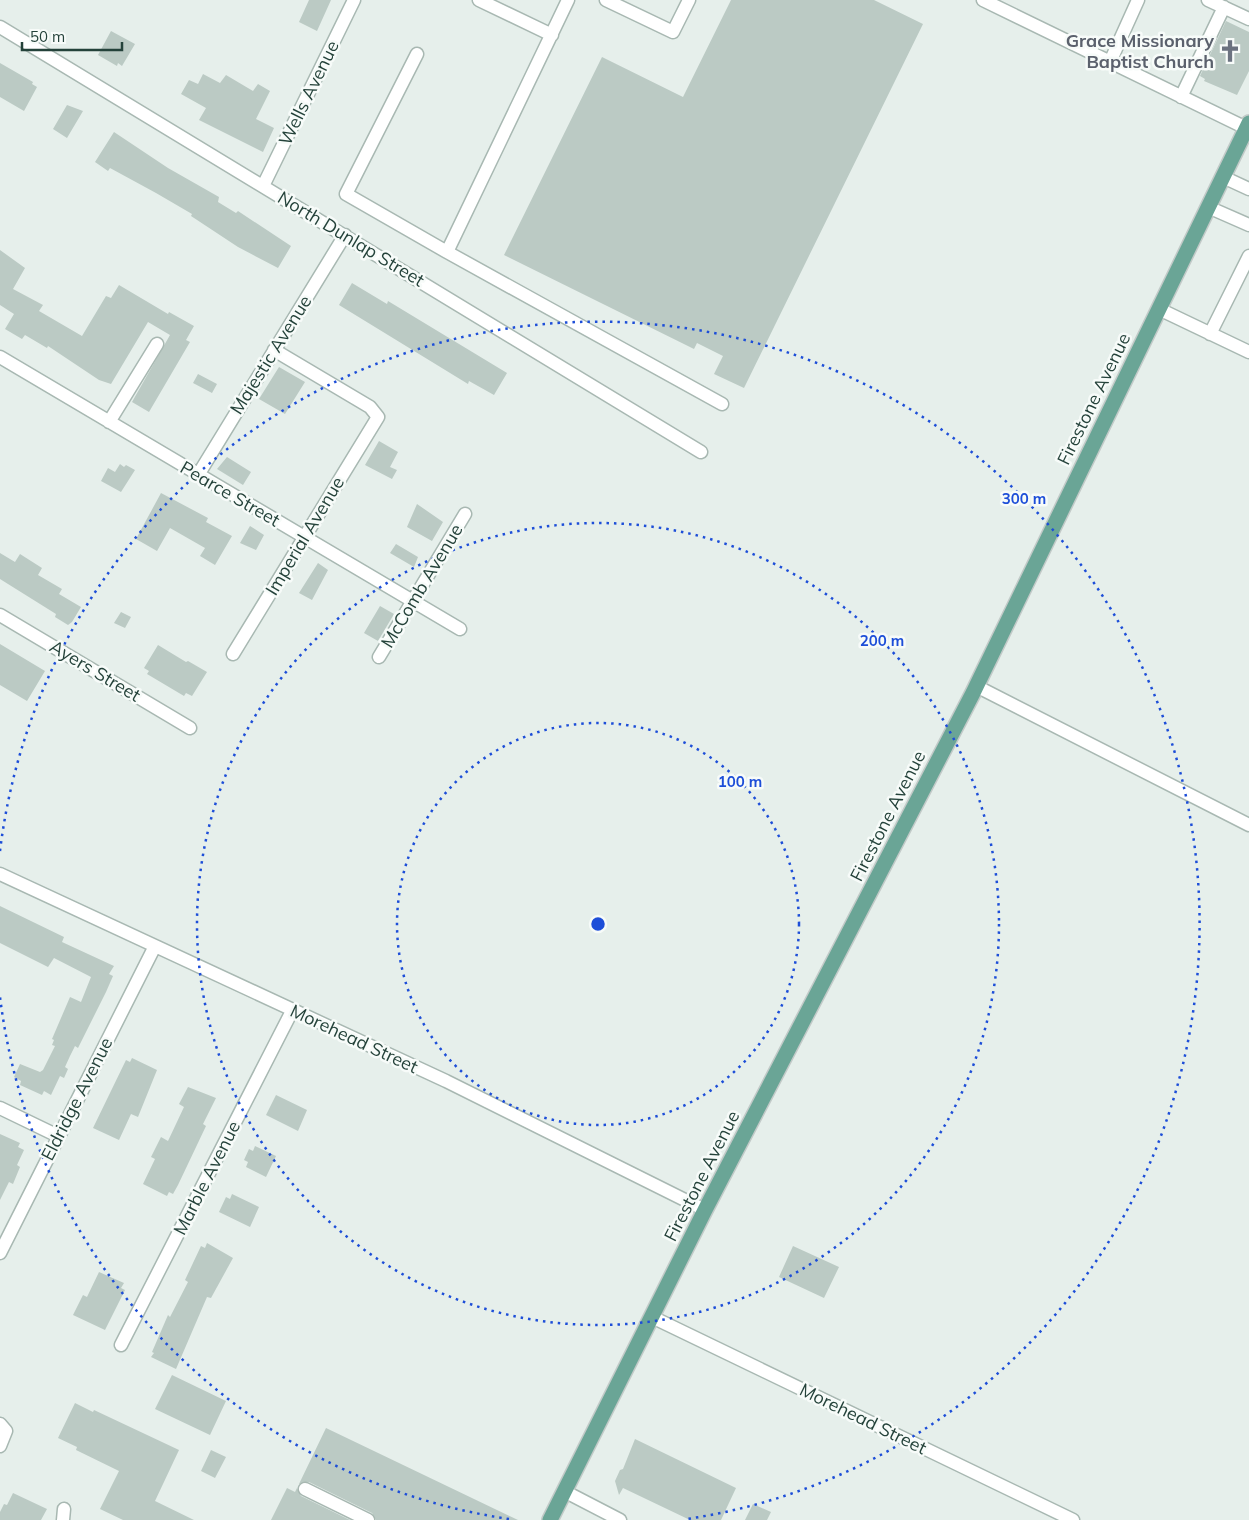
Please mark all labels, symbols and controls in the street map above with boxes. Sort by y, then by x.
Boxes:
scale bar [22,20,122,52]
text: 50 m [30,27,65,46]
place label: Grace Missionary Baptist Church [1066,29,1214,73]
street label: Wells Avenue [273,37,344,149]
church icon: Grace Missionary Baptist Church [1217,38,1243,64]
street label: North Dunlap Street [274,186,429,291]
street label: Majestic Avenue [225,291,316,419]
street label: Firestone Avenue [1052,329,1135,468]
street label: Pearce Street [176,456,284,531]
street label: Imperial Avenue [260,472,349,599]
text: 300 m [1002,489,1046,508]
street label: McComb Avenue [376,520,468,652]
text: 200 m [860,631,904,650]
street label: Ayers Street [46,634,145,707]
street label: Firestone Avenue [845,747,930,885]
text: 100 m [718,772,762,791]
centre of rings [589,915,607,933]
street label: Morehead Street [287,999,422,1078]
street label: Eldridge Avenue [36,1033,118,1164]
street label: Firestone Avenue [659,1107,744,1245]
street label: Marble Avenue [168,1117,245,1239]
street label: Morehead Street [796,1378,930,1459]

